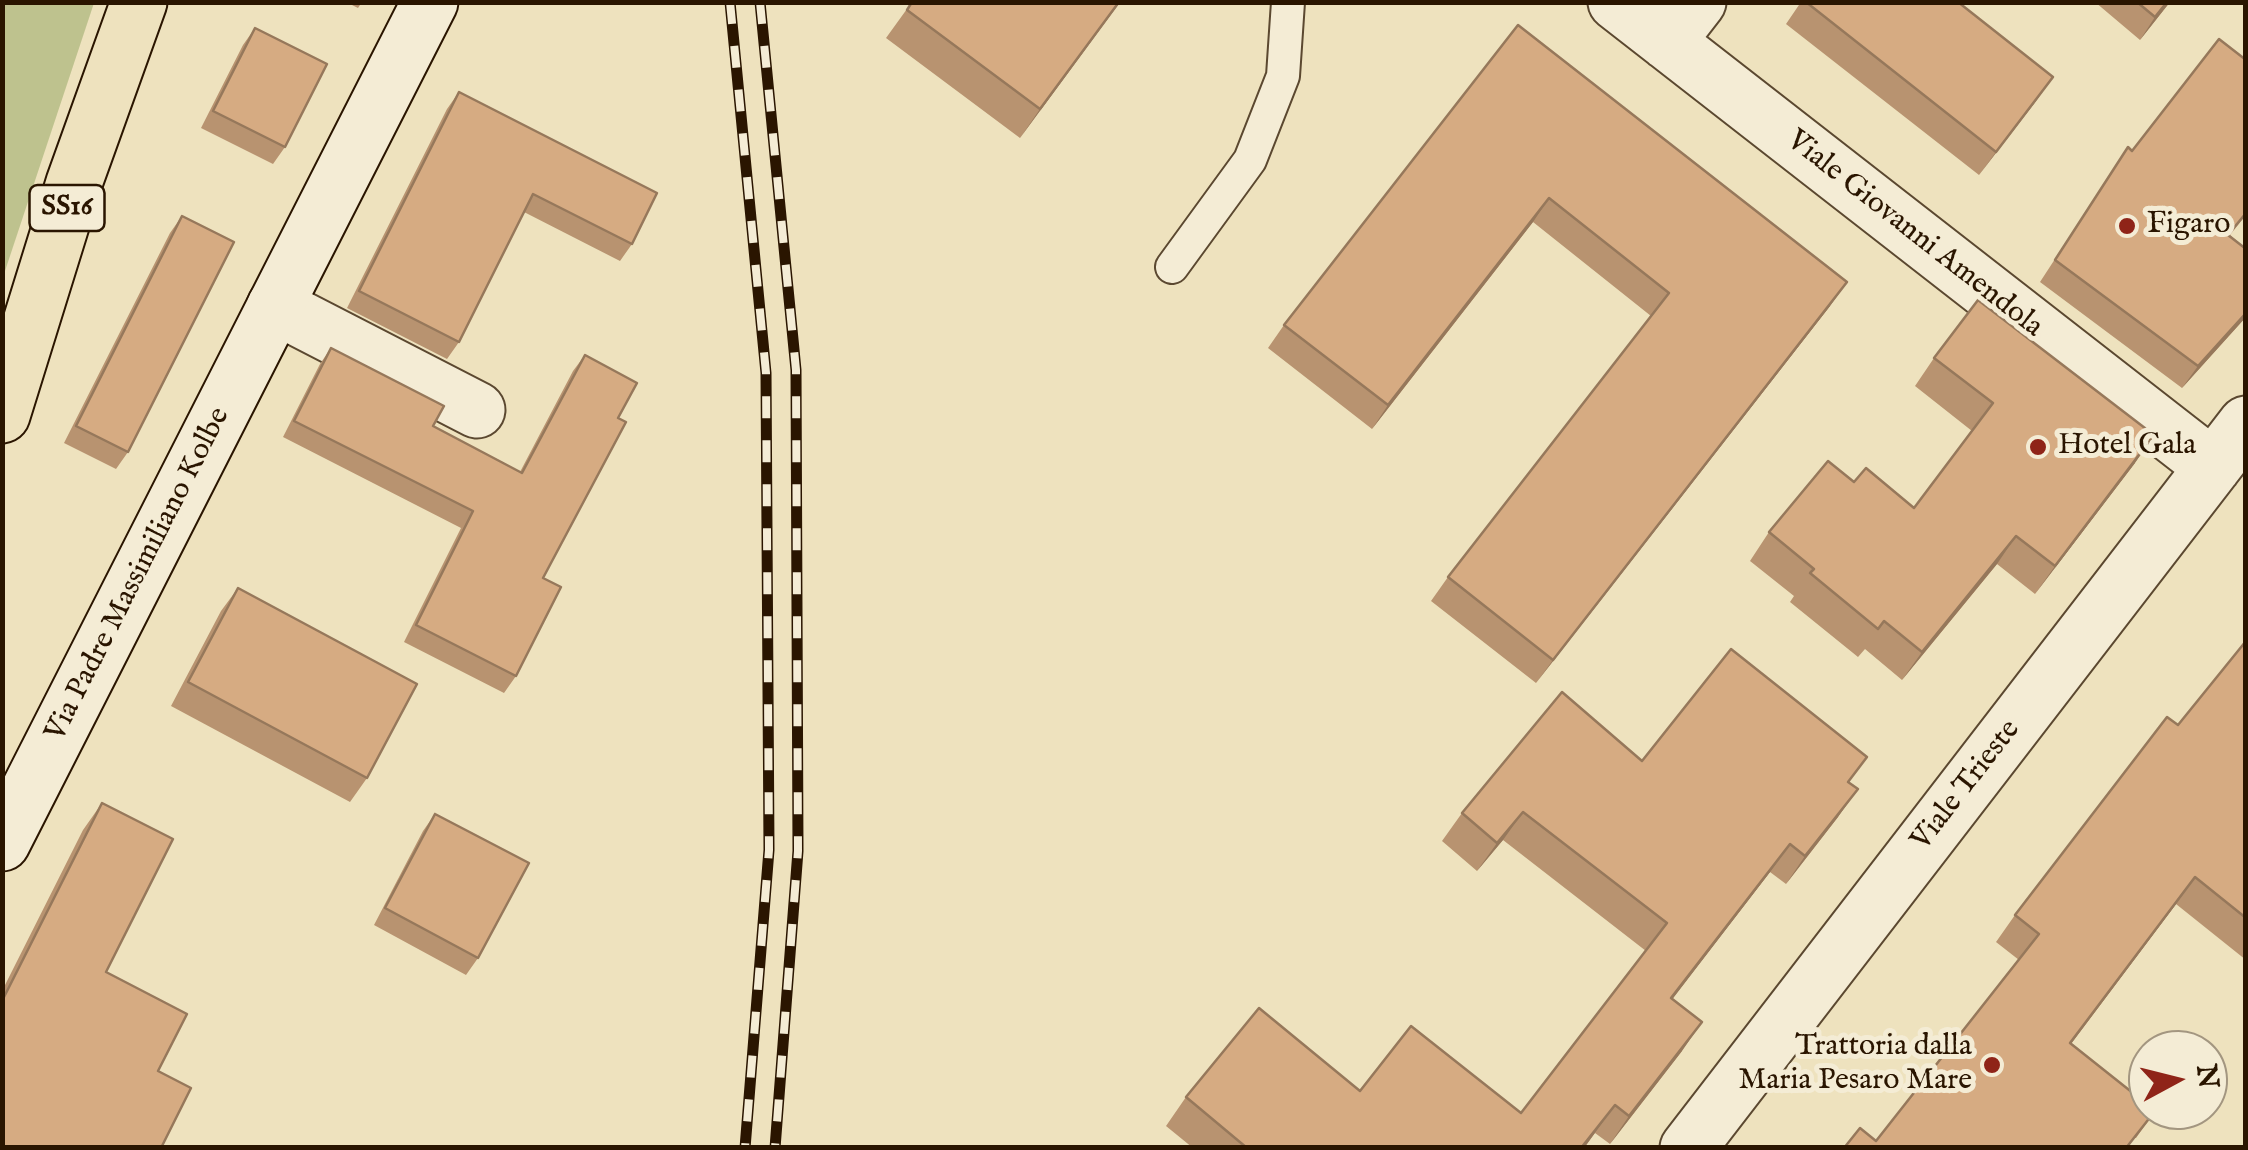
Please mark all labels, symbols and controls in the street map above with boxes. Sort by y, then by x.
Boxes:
street label: Viale Giovanni Amendola [1779,124,2049,346]
road number: SS16 [30,185,104,231]
place label: Figaro [2147,208,2230,244]
marker: Figaro [2116,215,2138,237]
street label: Via Padre Massimiliano Kolbe [39,402,239,748]
place label: Hotel Gala [2058,429,2196,465]
marker: Hotel Gala [2027,436,2049,458]
street label: Viale Trieste [1905,714,2029,858]
place label: Trattoria dalla Maria Pesaro Mare [1738,1030,1972,1100]
north arrow [2128,1030,2228,1130]
marker: Trattoria dalla Maria Pesaro Mare [1981,1054,2003,1076]
text: N [2187,1062,2225,1091]

